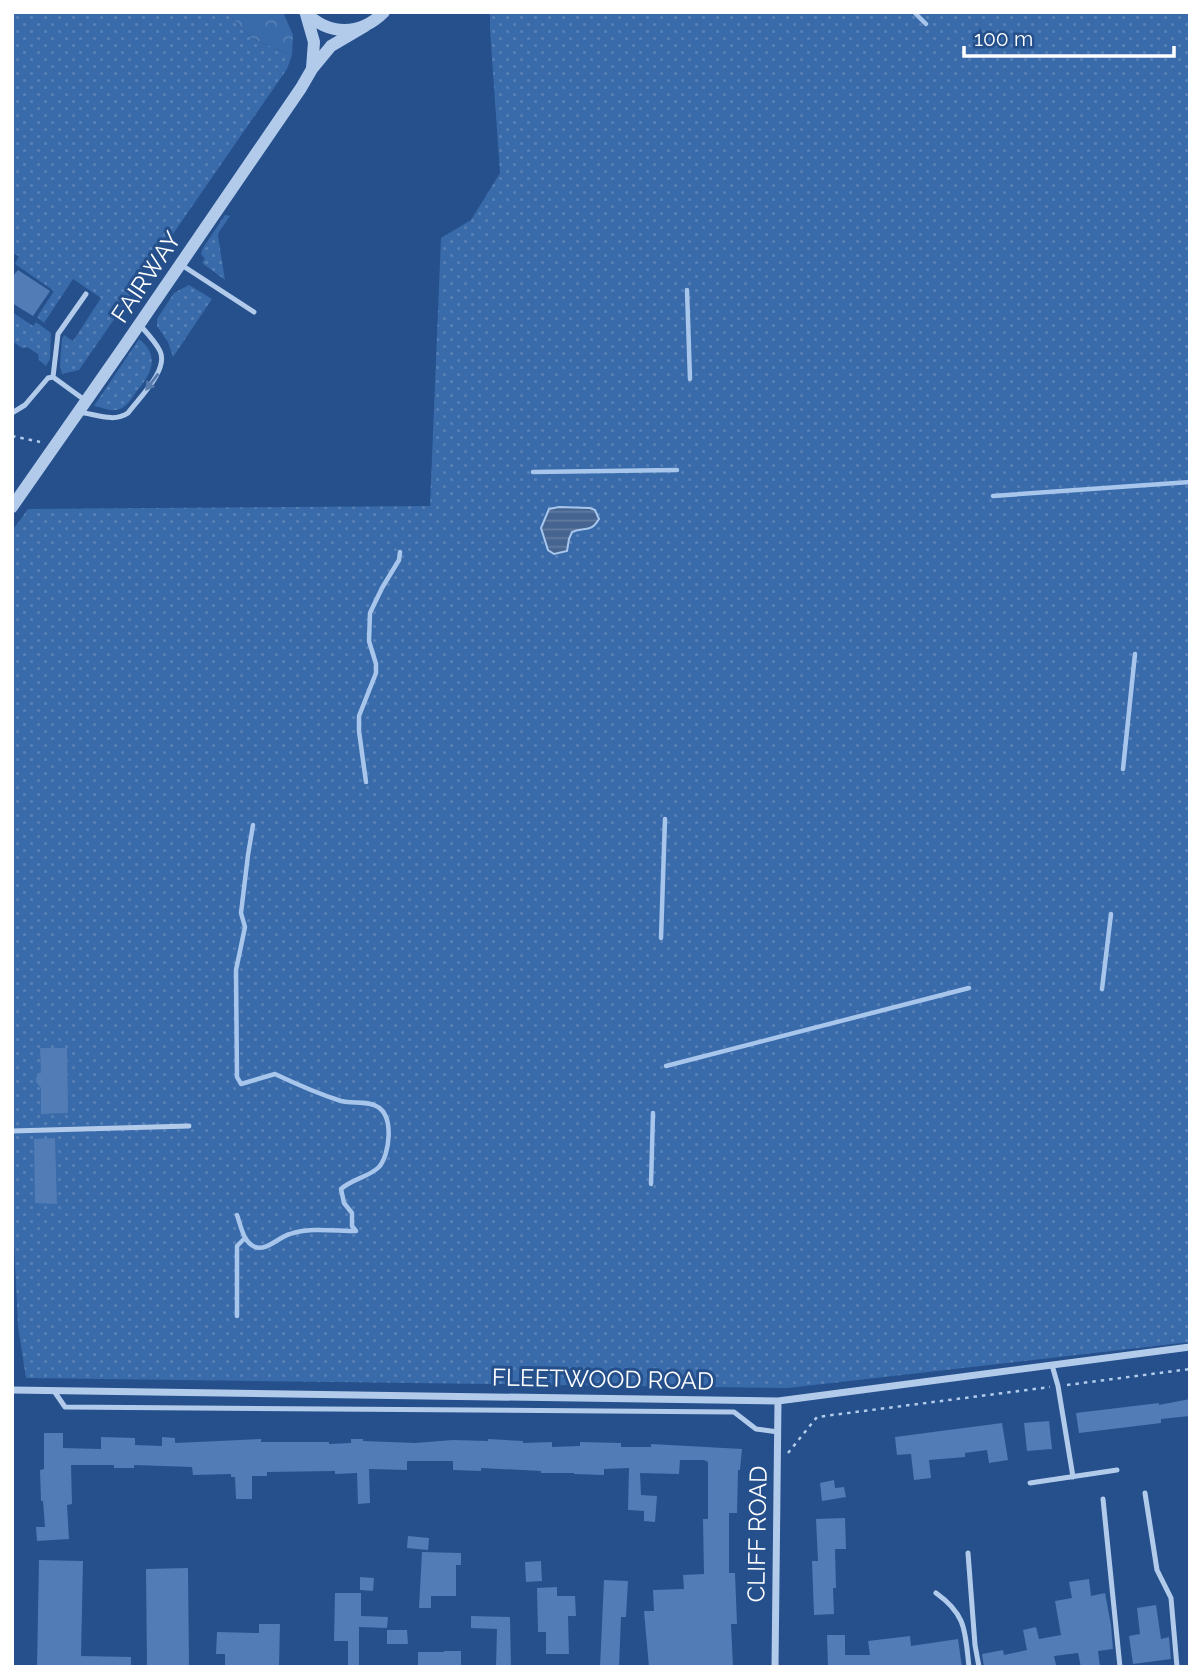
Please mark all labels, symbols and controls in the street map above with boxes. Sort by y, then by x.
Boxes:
scale bar [964,14,1174,58]
text: 100 m [974,26,1033,51]
street label: FAIRWAY [105,226,187,328]
one-way arrow [144,372,159,390]
street label: FLEETWOOD ROAD [492,1363,714,1395]
street label: CLIFF ROAD [741,1465,773,1603]

